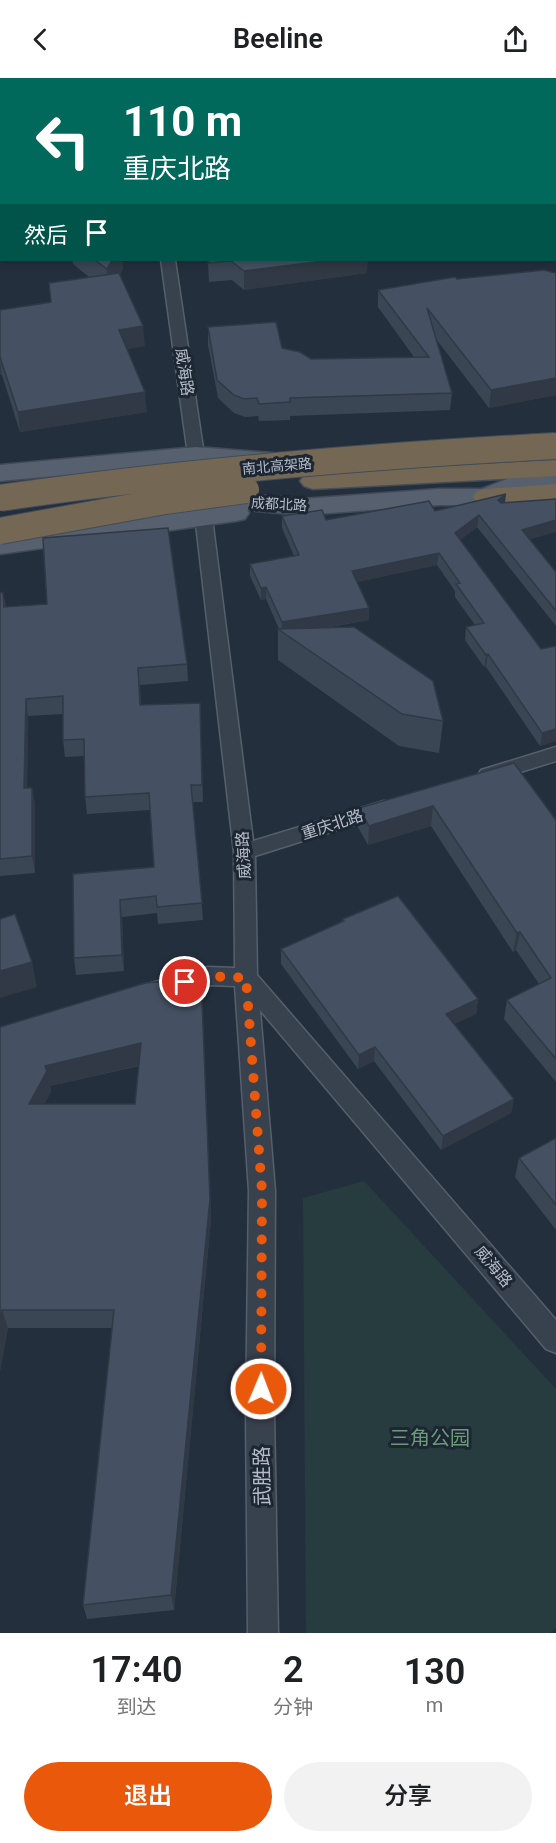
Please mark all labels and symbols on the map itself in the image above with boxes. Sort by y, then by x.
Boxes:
street label: 威海路 [172,347,197,397]
street label: 南北高架路 [241,455,313,477]
street label: 成都北路 [251,495,307,513]
street label: 重庆北路 [299,806,366,843]
street label: 威海路 [233,831,254,879]
pin [159,956,210,1007]
street label: 威海路 [471,1242,516,1291]
position arrow [229,1357,293,1421]
park label: 三角公园 [390,1426,470,1450]
street label: 武胜路 [249,1446,275,1506]

